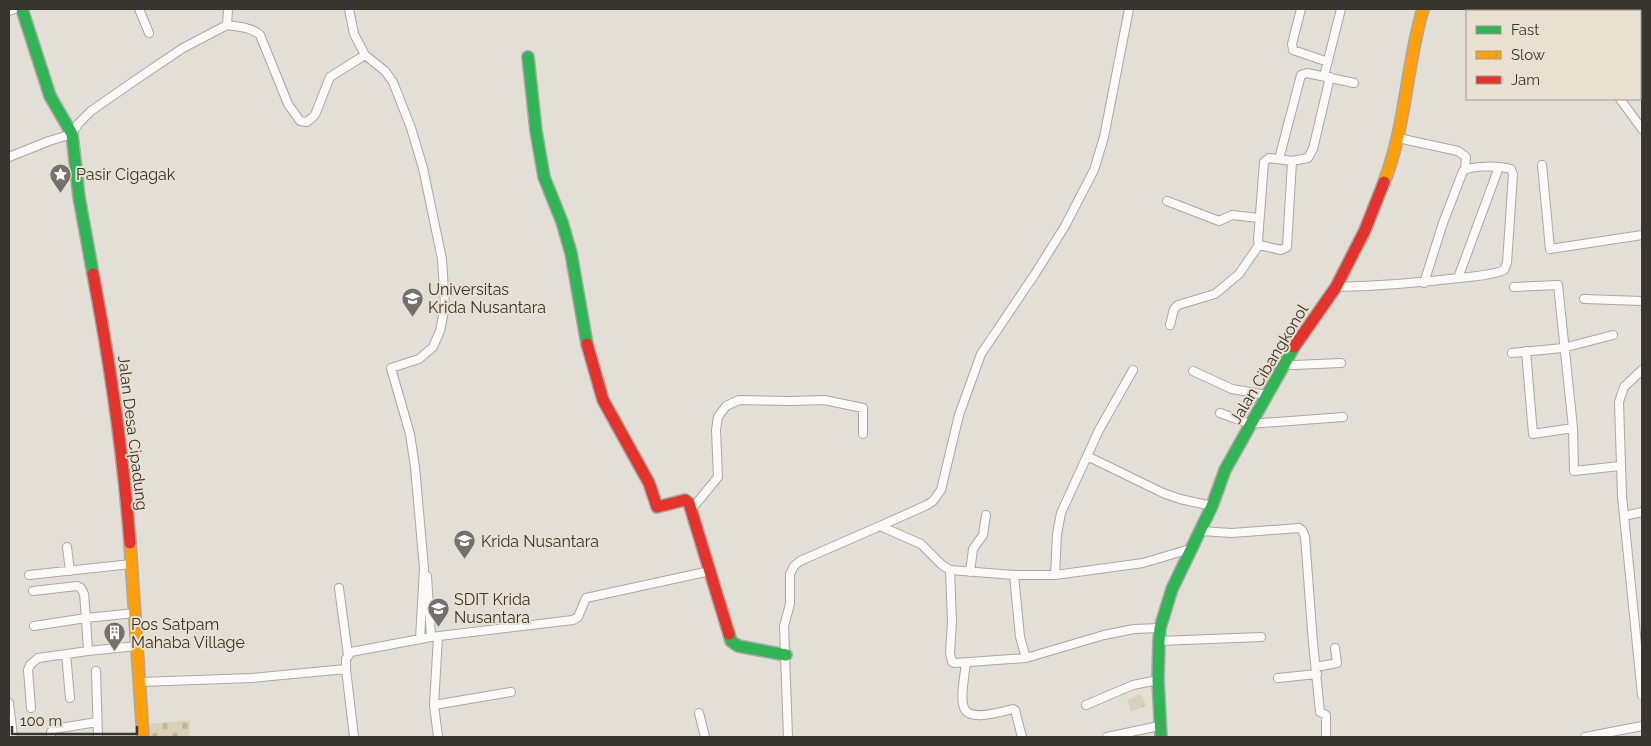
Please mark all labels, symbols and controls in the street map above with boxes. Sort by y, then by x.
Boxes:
legend [1466,10,1641,100]
text: Fast [1511,21,1539,39]
text: Slow [1511,46,1545,64]
text: Jam [1511,71,1540,89]
place icon: Pasir Cigagak [48,162,72,193]
place label: Pasir Cigagak [76,165,176,184]
place label: Universitas Krida Nusantara [428,280,546,317]
school or university icon: Universitas Krida Nusantara [400,286,424,317]
street label: Jalan Cibangkonol [1226,300,1312,427]
street label: Jalan Desa Cipadung [114,354,152,512]
school or university icon: Krida Nusantara [453,529,477,560]
place label: Krida Nusantara [481,532,599,551]
place label: SDIT Krida Nusantara [454,590,531,627]
school or university icon: SDIT Krida Nusantara [426,596,450,627]
place label: Pos Satpam Mahaba Village [131,615,245,652]
building icon: Pos Satpam Mahaba Village [103,621,127,652]
scale bar [12,704,138,736]
text: 100 m [20,712,62,730]

